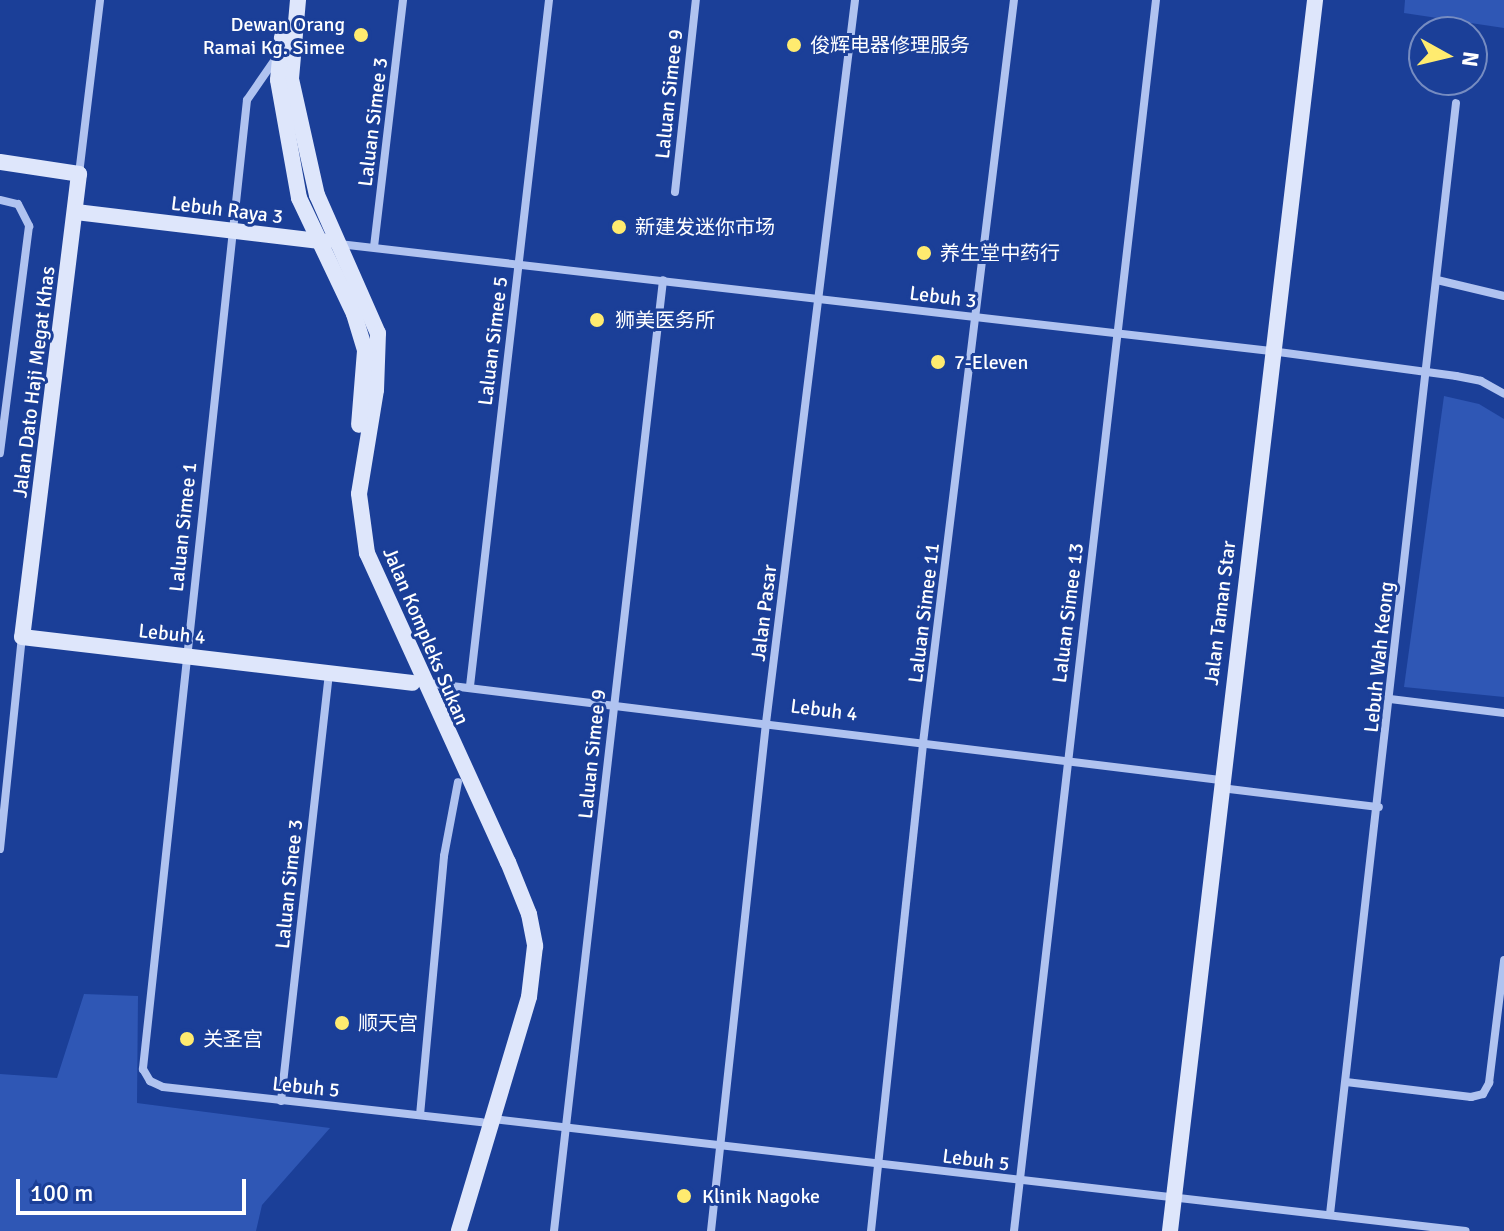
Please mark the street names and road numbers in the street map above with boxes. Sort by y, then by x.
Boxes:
street label: Laluan Simee 9 [650,28,688,160]
street label: Laluan Simee 3 [353,56,393,188]
street label: Lebuh Raya 3 [170,191,284,229]
street label: Jalan Dato Haji Megat Khas [8,265,60,499]
street label: Laluan Simee 5 [473,275,513,407]
street label: Lebuh 3 [908,281,978,313]
street label: Laluan Simee 1 [164,461,202,593]
street label: Jalan Taman Star [1199,539,1241,687]
street label: Laluan Simee 11 [904,542,944,684]
street label: Laluan Simee 13 [1048,542,1088,684]
street label: Jalan Kompleks Sukan [378,544,474,728]
street label: Jalan Pasar [746,563,782,663]
street label: Lebuh Wah Keong [1359,580,1399,734]
street label: Lebuh 4 [137,619,207,649]
street label: Laluan Simee 9 [573,688,611,820]
street label: Lebuh 4 [789,694,859,726]
street label: Laluan Simee 3 [270,818,308,950]
street label: Lebuh 5 [271,1072,341,1102]
street label: Lebuh 5 [941,1144,1011,1176]

